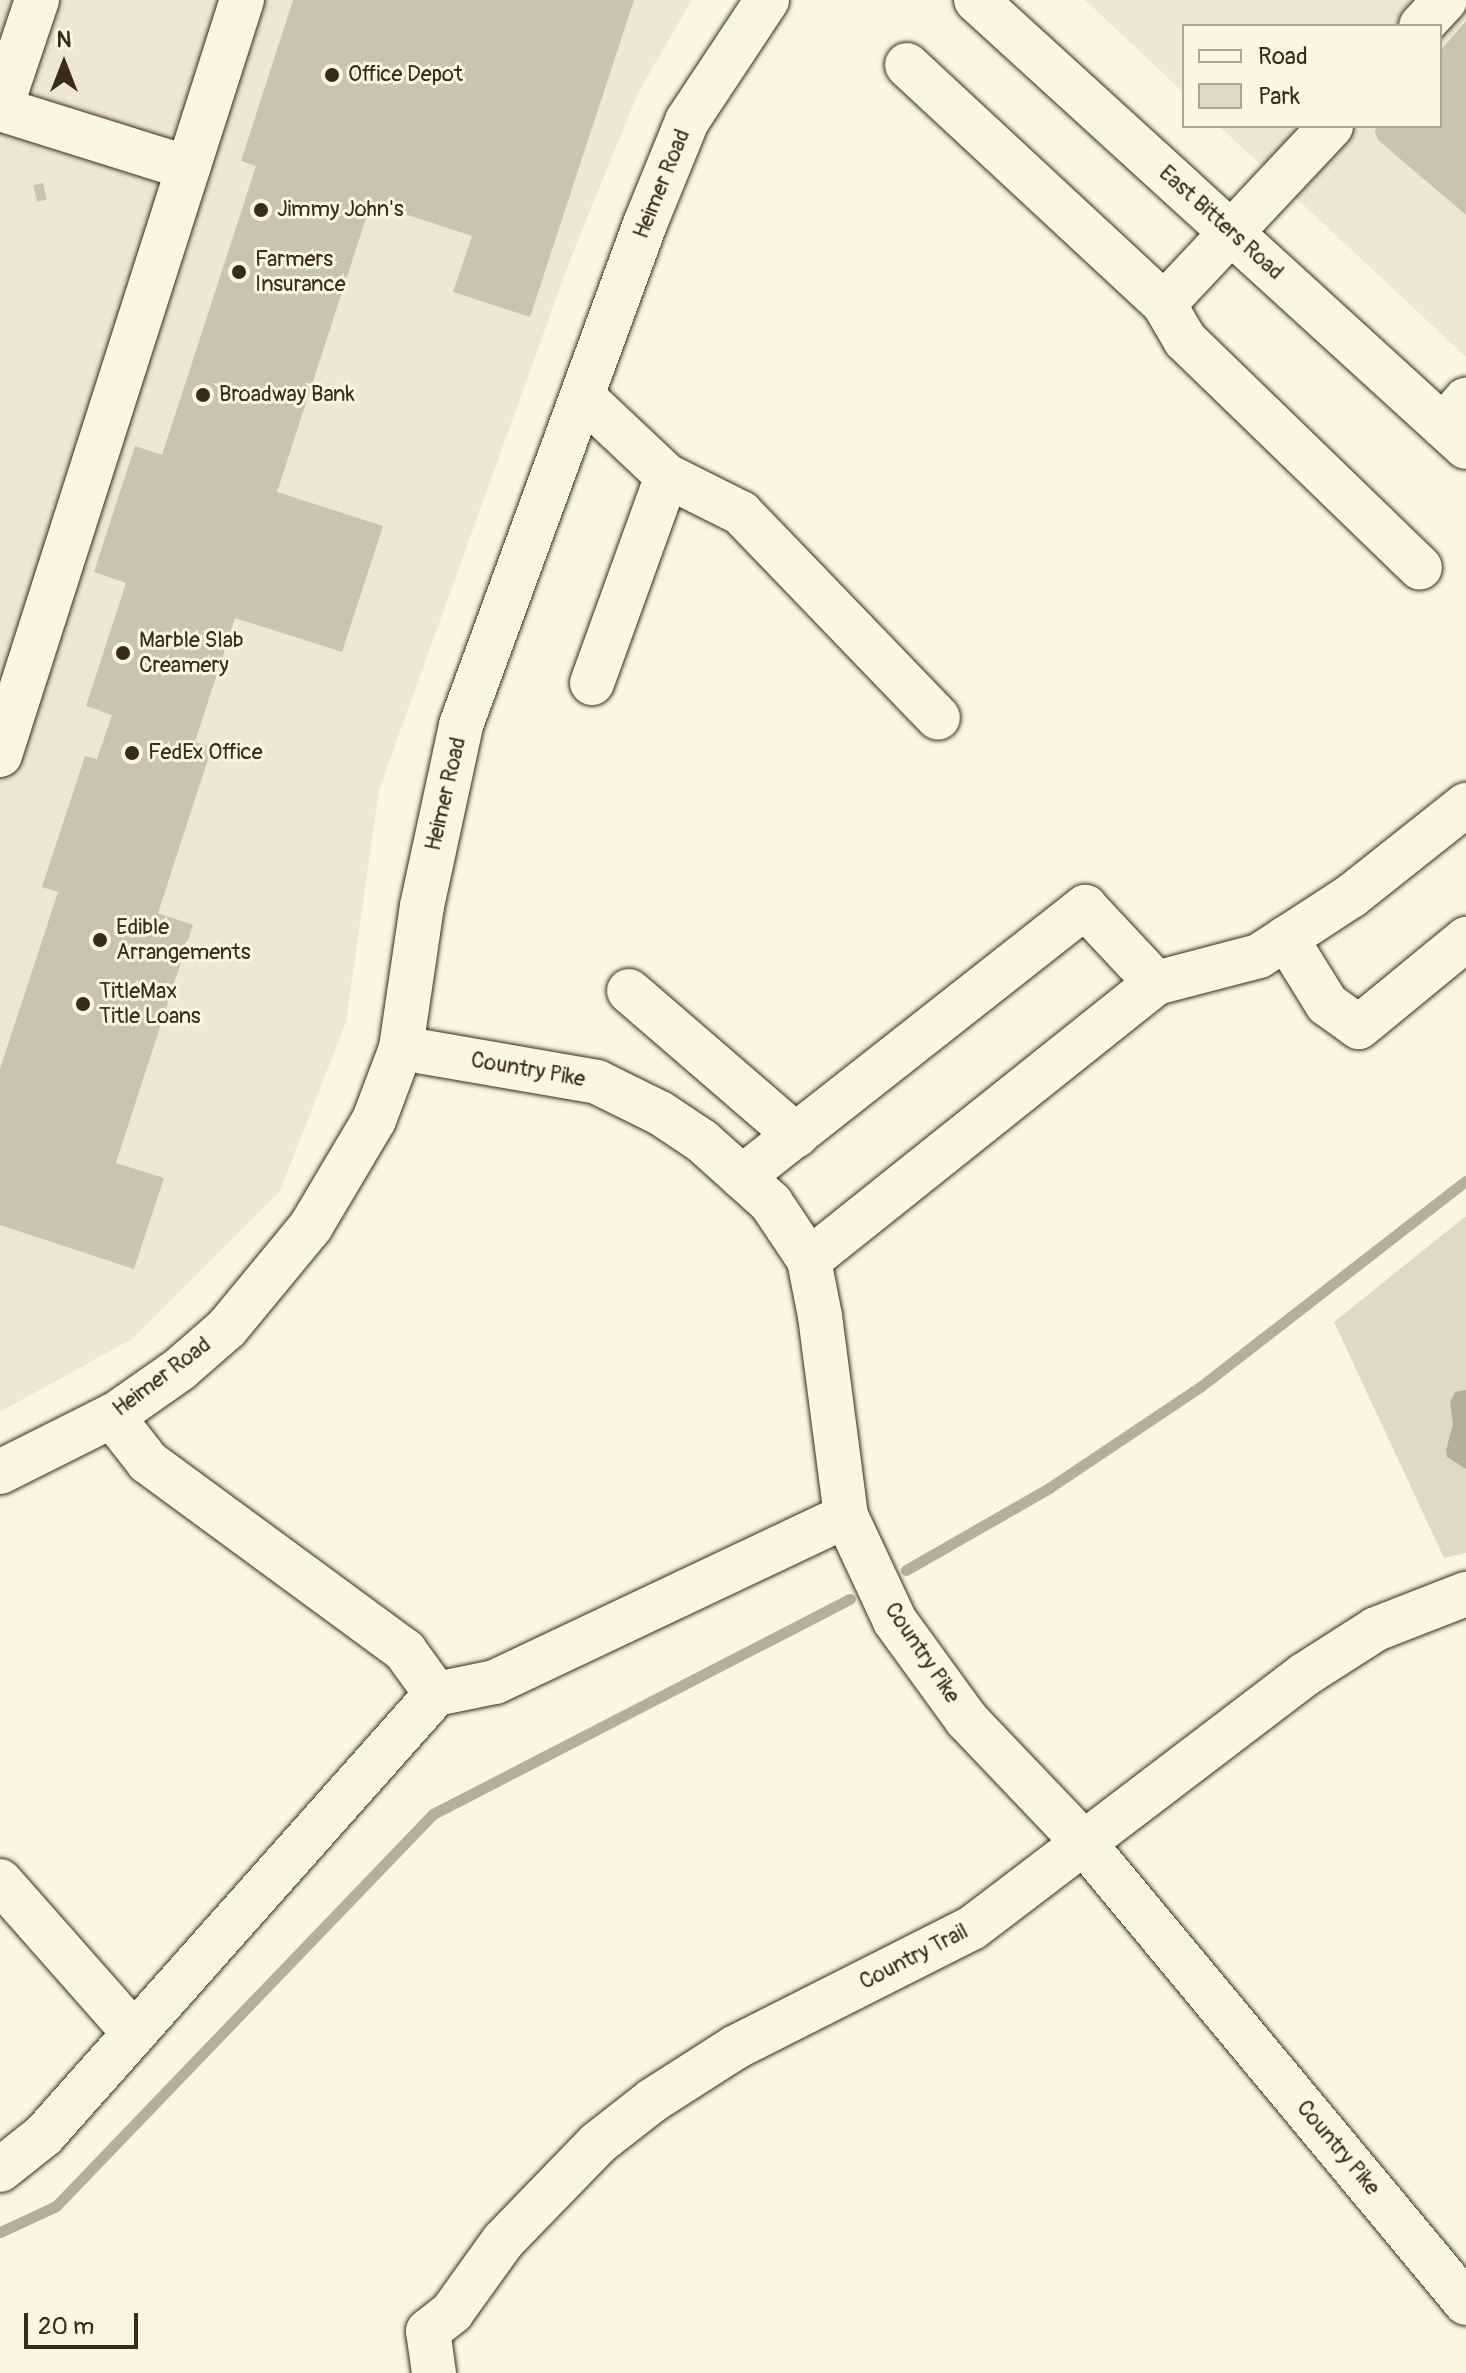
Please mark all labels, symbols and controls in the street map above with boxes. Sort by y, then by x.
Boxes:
north arrow [24,24,104,104]
legend [1182,24,1442,128]
text: N [57,26,71,54]
text: Road [1258,42,1308,71]
place label: Office Depot [348,62,463,88]
marker: Office Depot [323,66,341,84]
text: Park [1258,82,1300,111]
street label: Heimer Road [628,125,696,243]
street label: East Bitters Road [1153,160,1289,286]
place label: Jimmy John's [277,197,403,223]
marker: Jimmy John's [252,201,270,219]
place label: Farmers Insurance [255,246,346,298]
marker: Farmers Insurance [230,263,248,281]
place label: Broadway Bank [219,382,355,408]
marker: Broadway Bank [194,386,212,404]
place label: Marble Slab Creamery [139,627,244,678]
marker: Marble Slab Creamery [114,644,132,662]
street label: Heimer Road [420,735,472,853]
place label: FedEx Office [148,740,263,766]
marker: FedEx Office [123,744,141,762]
place label: Edible Arrangements [116,914,251,966]
marker: Edible Arrangements [91,931,109,949]
place label: TitleMax Title Loans [99,978,200,1030]
marker: TitleMax Title Loans [74,995,92,1013]
street label: Country Pike [469,1047,587,1093]
street label: Heimer Road [108,1332,216,1422]
street label: Country Pike [879,1598,965,1708]
street label: Country Trail [855,1918,973,1996]
street label: Country Pike [1291,2095,1385,2201]
scale bar [28,2297,142,2347]
text: 20 m [38,2312,94,2341]

